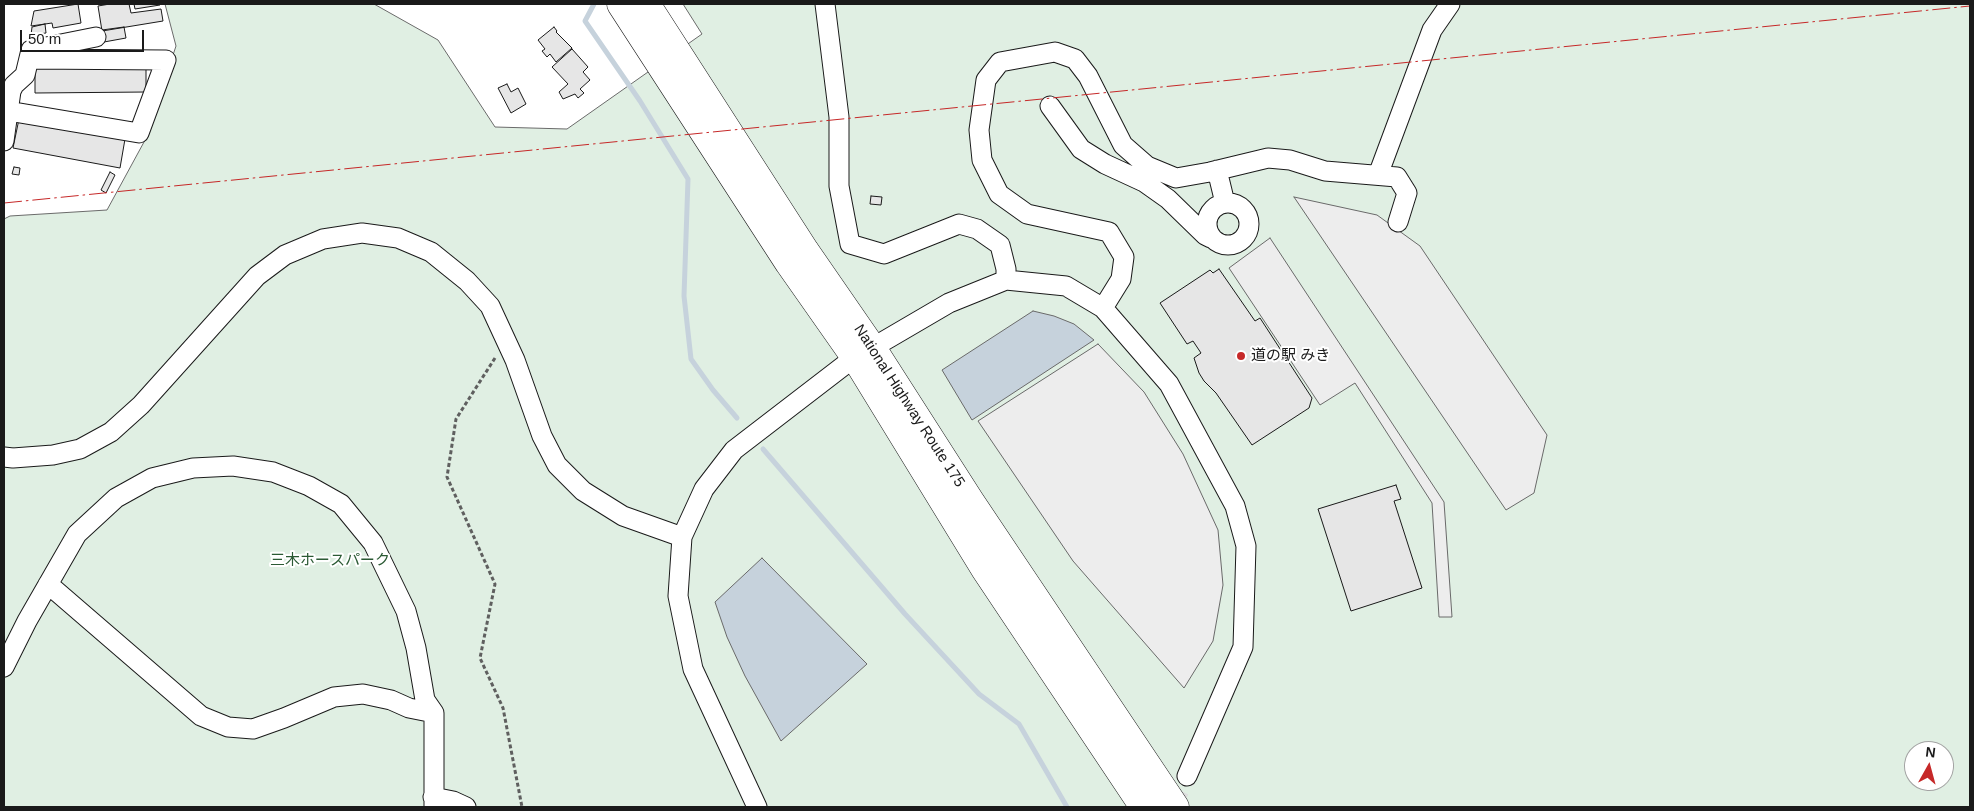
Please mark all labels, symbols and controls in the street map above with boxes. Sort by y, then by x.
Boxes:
scale bar [22,20,146,52]
text: 50 m [28,30,61,47]
street label: National Highway Route 175 [850,321,968,491]
place label: 道の駅 みき [1251,347,1330,365]
marker: 道の駅 みき [1235,350,1247,362]
park label: 三木ホースパーク [270,552,390,570]
north arrow [1904,741,1954,791]
text: N [1925,744,1937,761]

